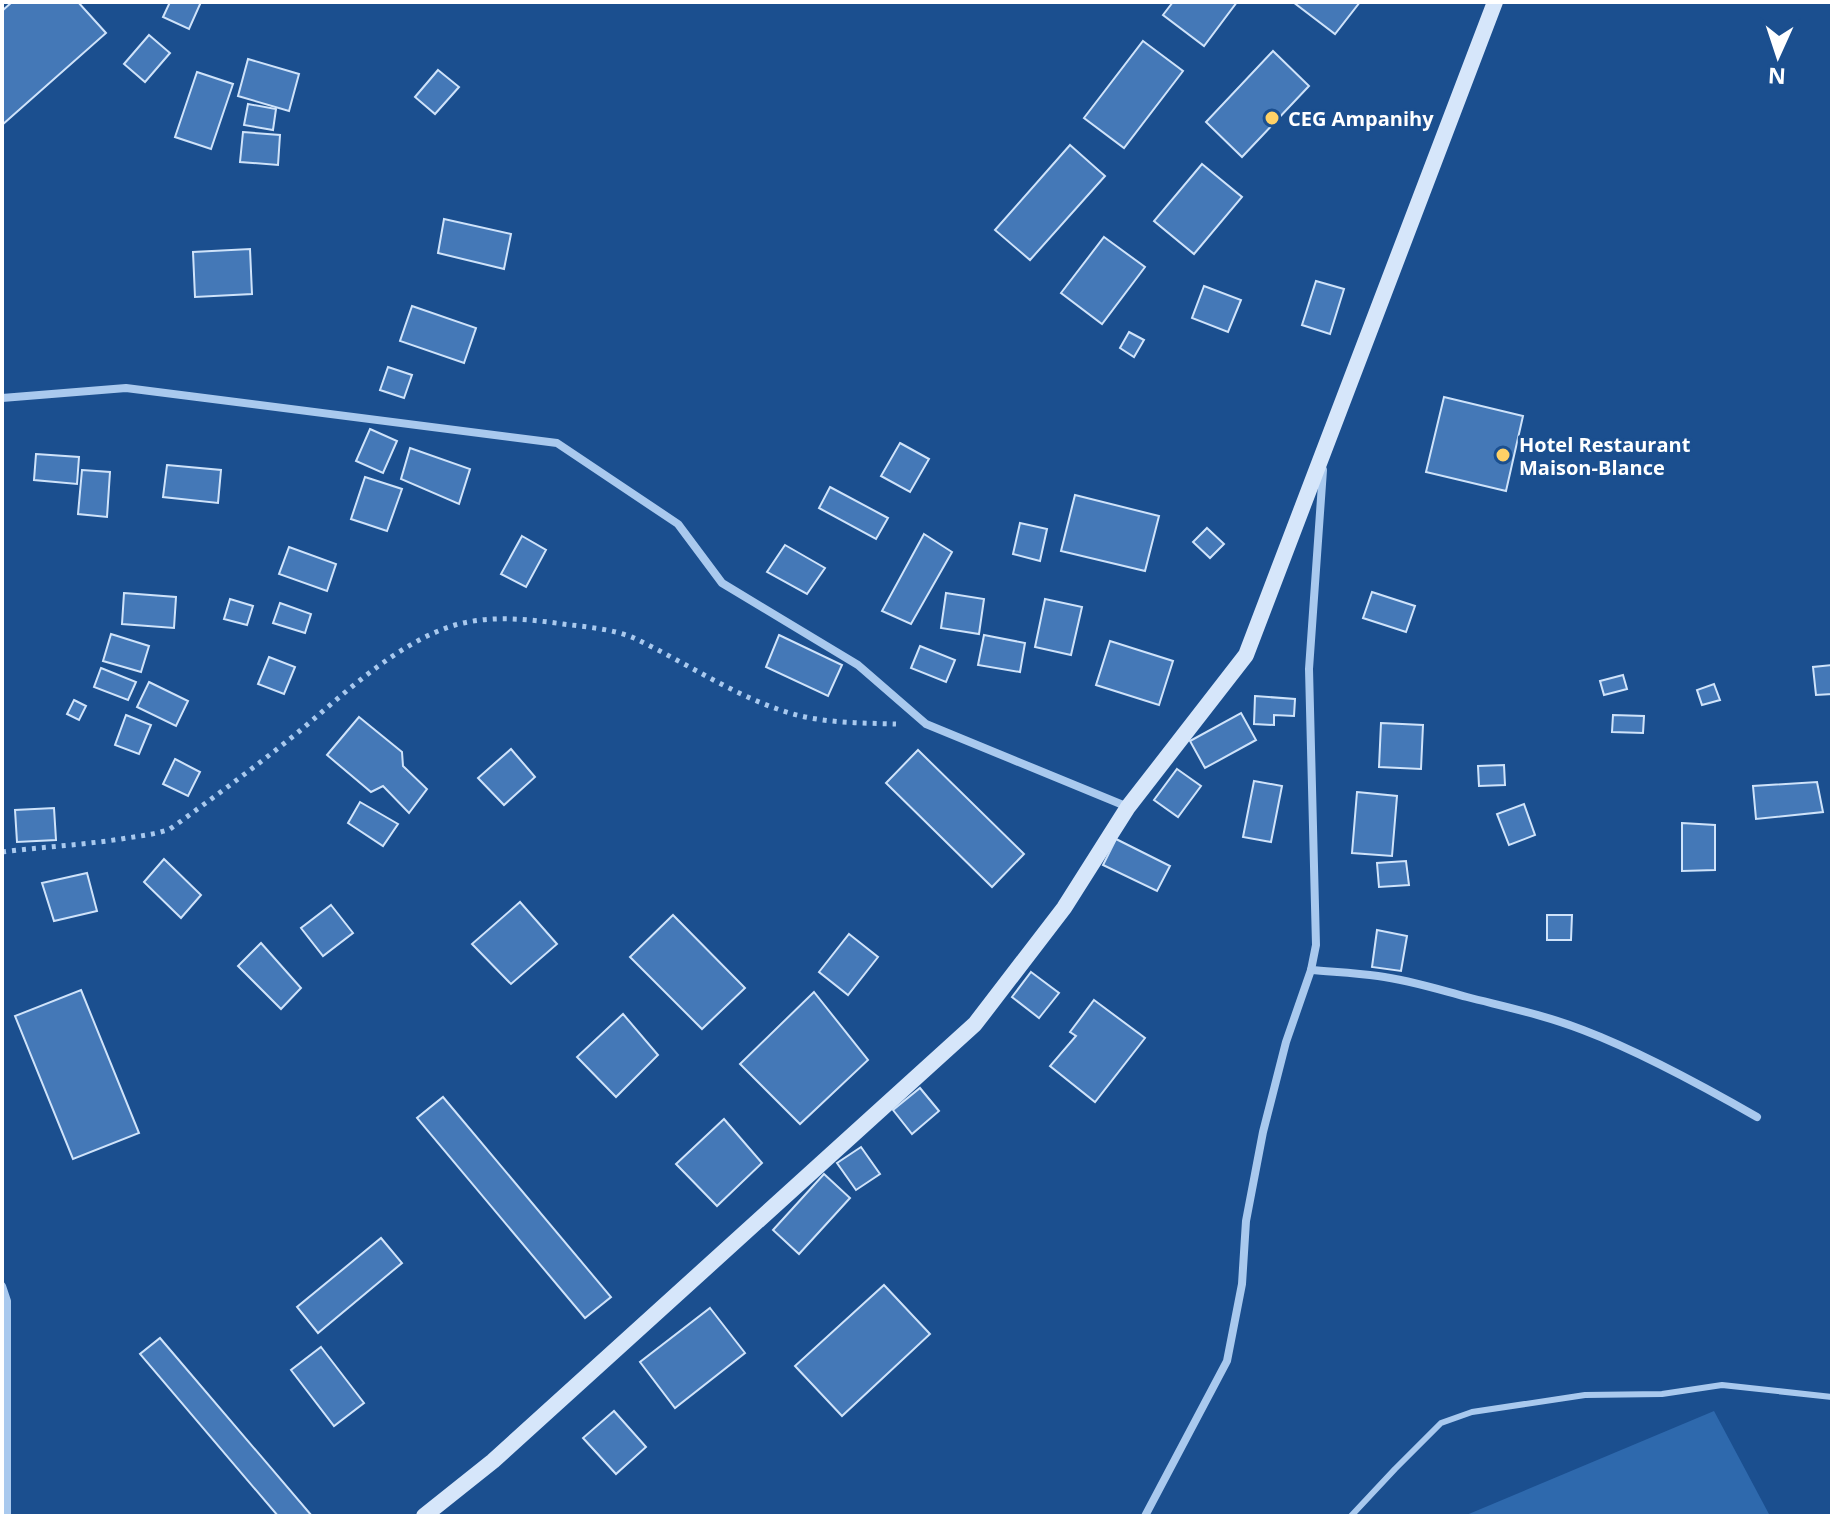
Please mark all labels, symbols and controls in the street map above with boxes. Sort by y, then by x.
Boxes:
north arrow [1738,16,1818,96]
text: N [1767,62,1787,92]
place label: CEG Ampanihy [1288,105,1434,132]
marker: CEG Ampanihy [1263,109,1281,127]
place label: Hotel Restaurant Maison-Blance [1519,431,1691,481]
marker: Hotel Restaurant Maison-Blance [1494,446,1512,464]

